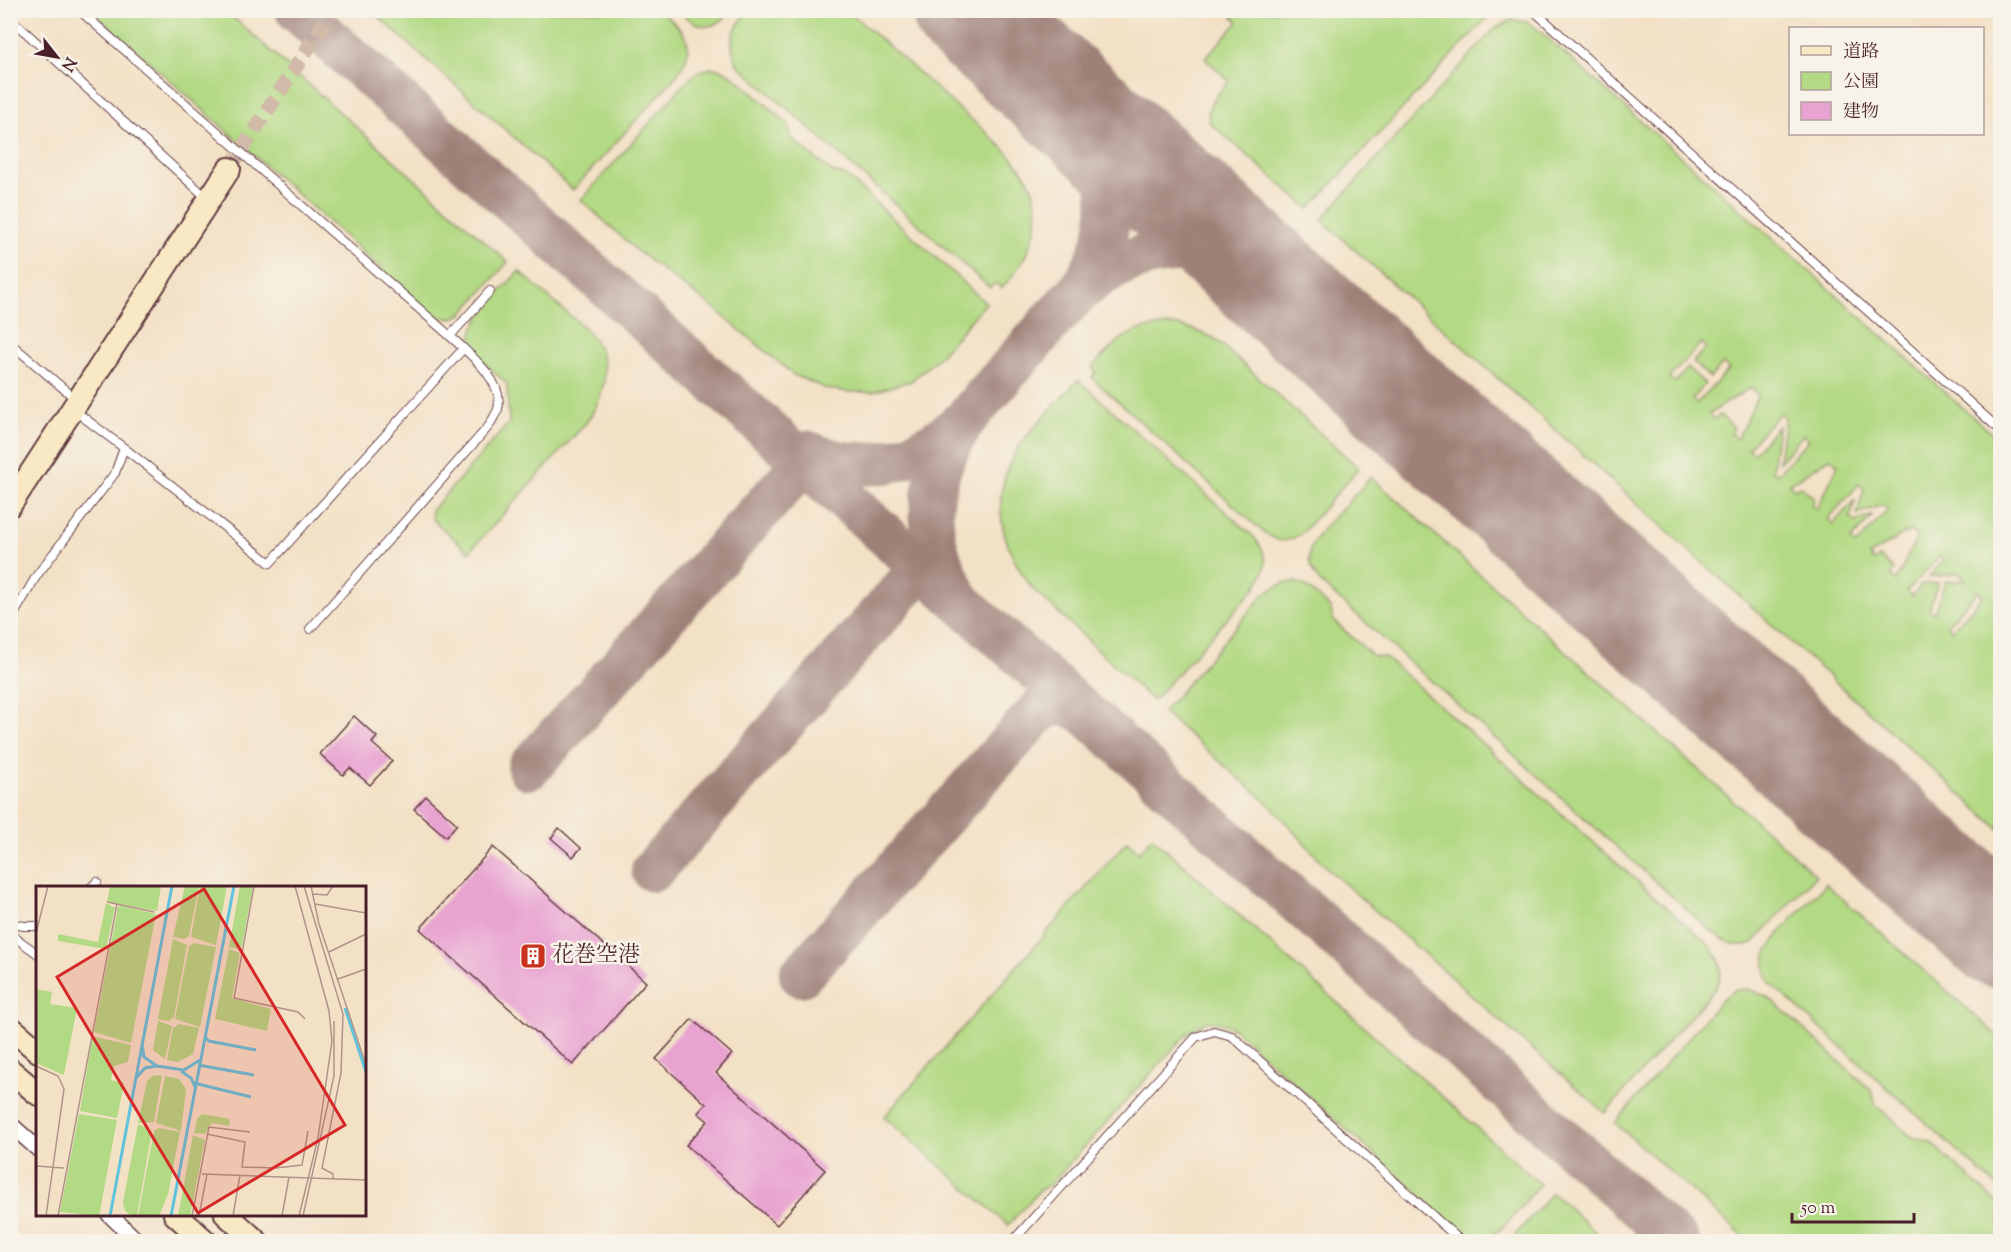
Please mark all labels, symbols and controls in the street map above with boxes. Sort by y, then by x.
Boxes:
north arrow [27,27,87,87]
legend [1789,27,1984,135]
text: 道路 [1843,40,1879,66]
text: N [54,52,81,75]
text: 公園 [1843,70,1879,96]
text: 建物 [1843,100,1879,126]
inset map [36,886,366,1216]
place label: 花巻空港 [552,940,640,972]
building icon: 花巻空港 [518,941,548,971]
scale bar [1792,1186,1914,1224]
text: 50 m [1800,1196,1836,1222]

